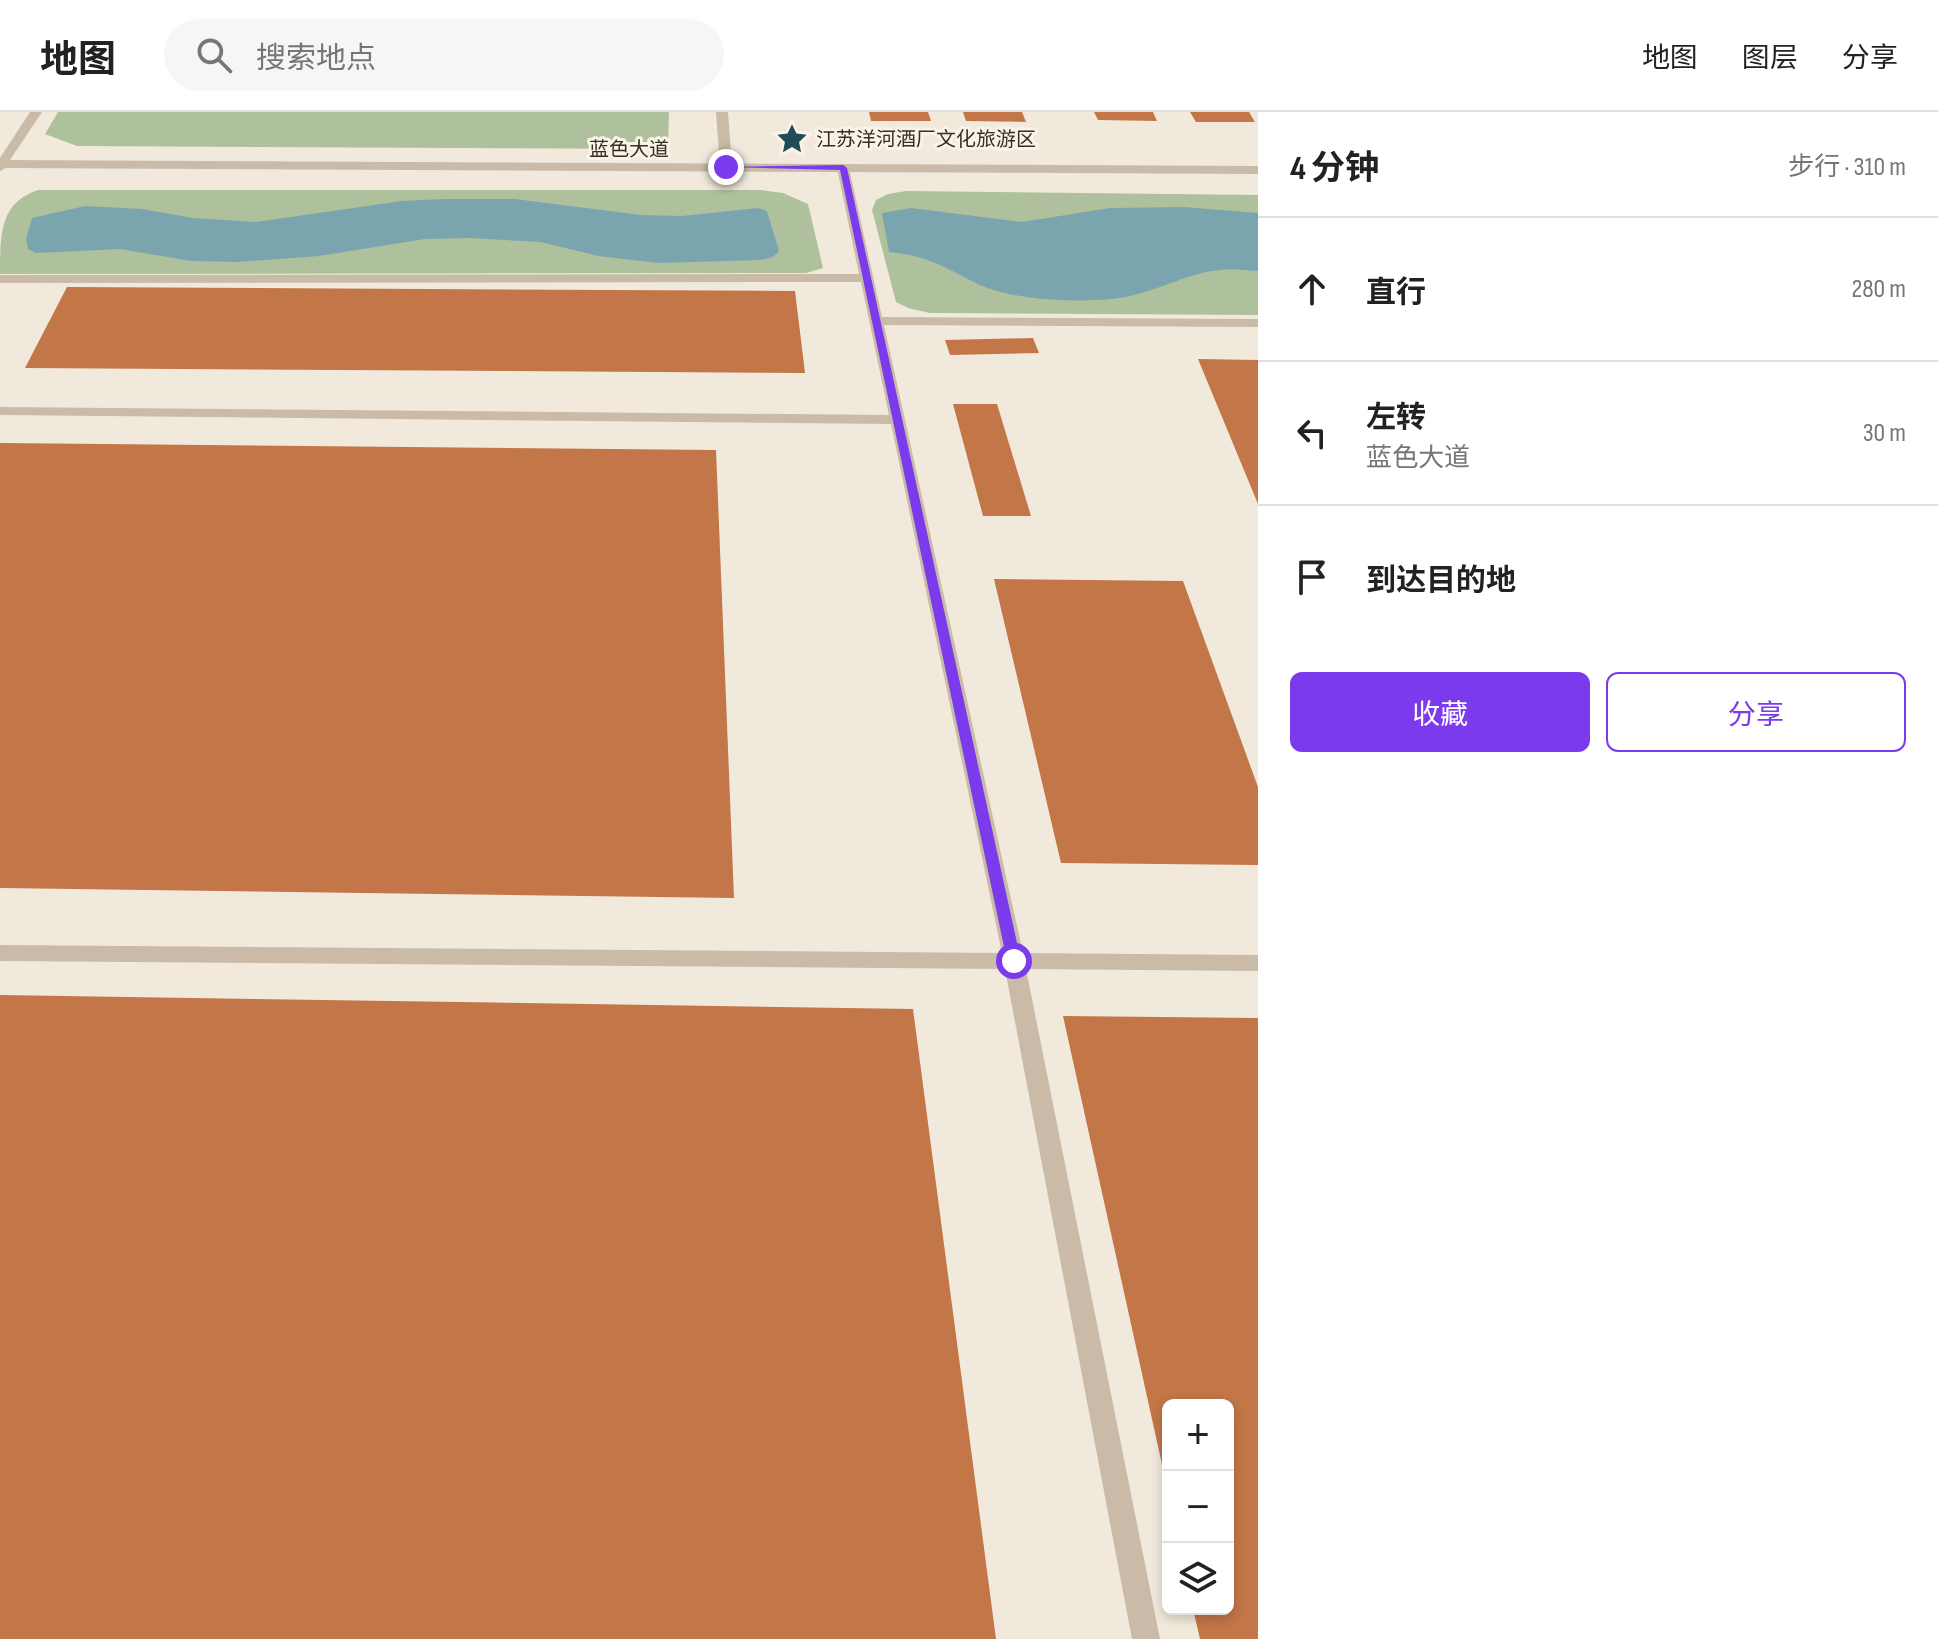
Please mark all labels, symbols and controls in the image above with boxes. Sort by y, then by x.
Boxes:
search box [164,19,724,91]
icon: search [192,33,236,77]
text: 地图 [40,38,116,83]
text: 搜索地点 [256,41,376,77]
text: 地图 [1642,42,1698,75]
text: 图层 [1742,42,1798,75]
text: 分享 [1842,42,1898,75]
place icon: 江苏洋河酒厂文化旅游区 [775,122,809,156]
place label: 江苏洋河酒厂文化旅游区 [816,128,1036,152]
street label: 蓝色大道 [589,138,669,162]
text: 4 分钟 [1290,148,1379,189]
route end [708,149,744,185]
text: 步行 · 310 m [1788,152,1906,183]
icon: ahead [1290,267,1334,311]
text: 280 m [1851,274,1906,305]
text: 直行 [1366,275,1426,311]
text: 左转 [1366,400,1426,436]
icon: left [1290,411,1334,455]
text: 30 m [1863,418,1906,449]
text: 蓝色大道 [1366,443,1470,474]
icon: arrive [1290,555,1334,599]
text: 到达目的地 [1366,563,1516,599]
button: 收藏 [1290,672,1590,752]
button: 分享 [1606,672,1906,752]
route start [996,943,1032,979]
map controls [1162,1399,1234,1615]
button: + [1162,1399,1234,1471]
button: − [1162,1471,1234,1543]
button: layers [1162,1543,1234,1615]

